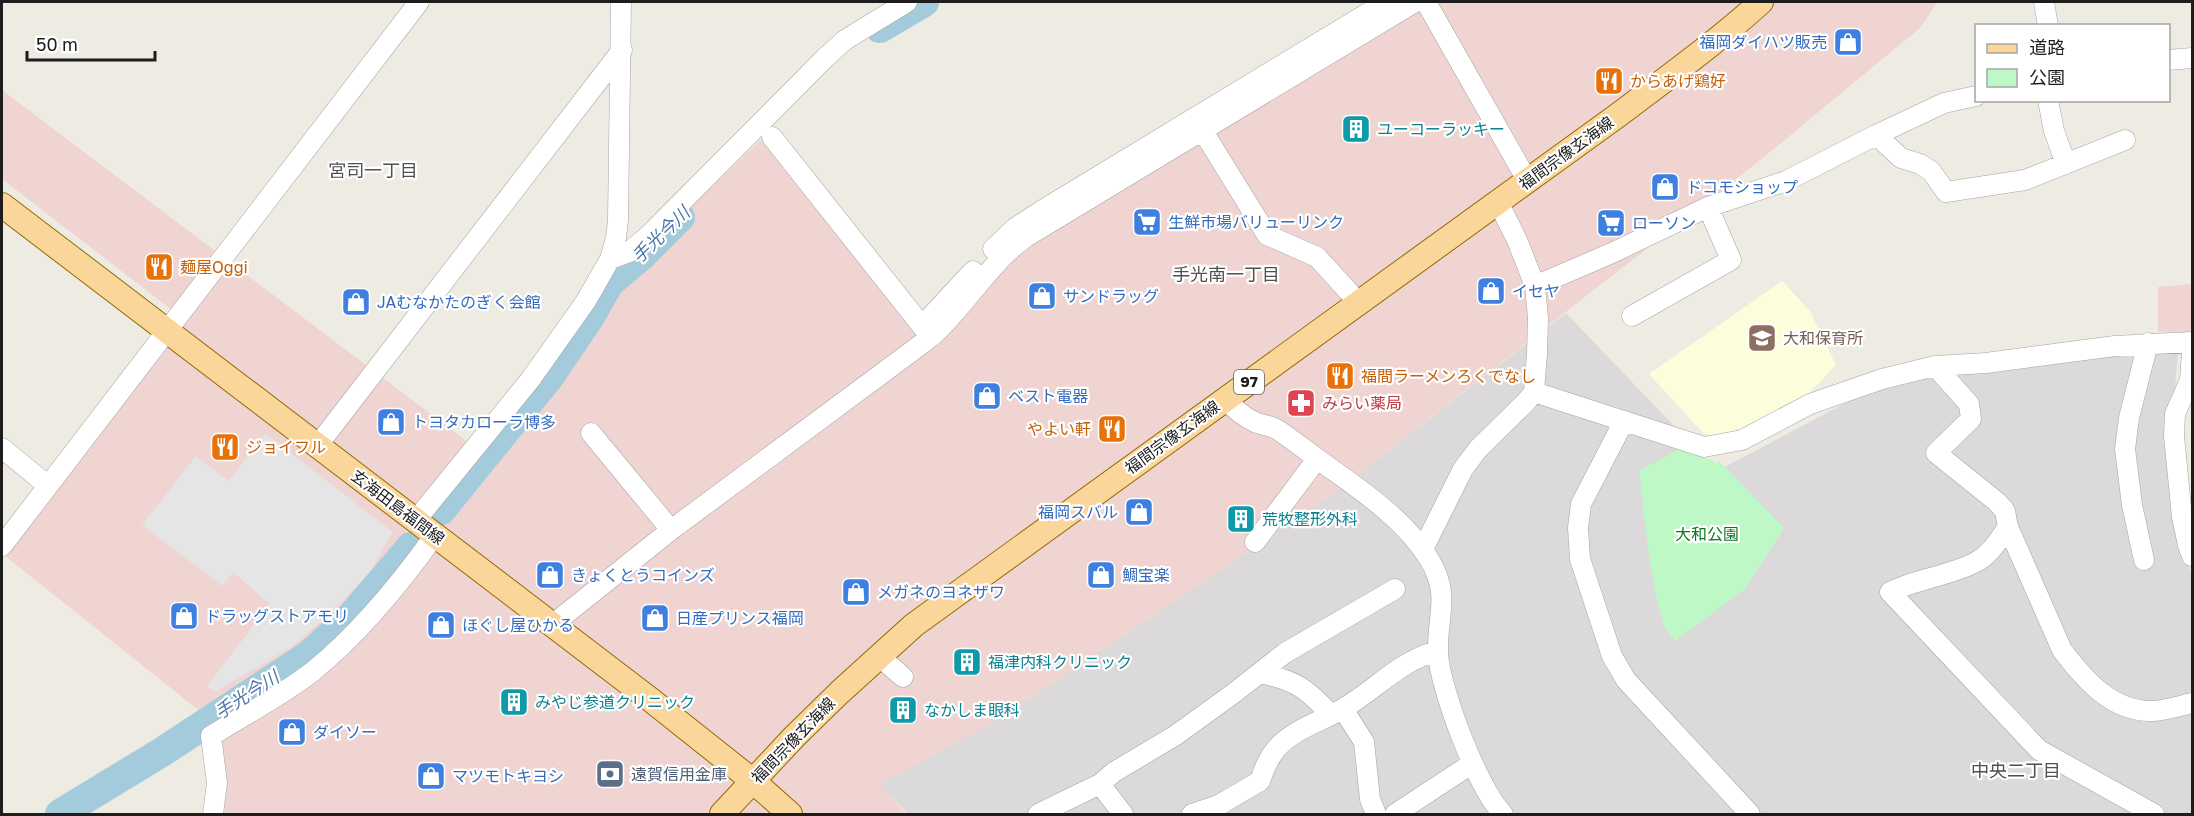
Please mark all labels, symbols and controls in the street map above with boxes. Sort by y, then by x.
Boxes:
scale bar [27,24,154,62]
legend [1975,24,2170,102]
shop icon: 福岡ダイハツ販売 [1832,26,1864,58]
place label: 福岡ダイハツ販売 [1699,32,1827,52]
text: 50 m [36,33,78,55]
text: 道路 [2029,36,2065,58]
restaurant icon: からあげ鶏好 [1593,65,1625,97]
text: 公園 [2029,66,2065,88]
place label: からあげ鶏好 [1630,71,1726,91]
street label: 福間宗像玄海線 [1515,112,1617,194]
building icon: ユーコーラッキー [1340,113,1372,145]
place label: ユーコーラッキー [1377,119,1505,139]
district label: 宮司一丁目 [328,159,418,181]
shop icon: ドコモショップ [1649,171,1681,203]
place label: ドコモショップ [1686,177,1798,197]
water label: 手光今川 [627,200,695,267]
supermarket icon: 生鮮市場バリューリンク [1131,206,1163,238]
supermarket icon: ローソン [1595,207,1627,239]
place label: 生鮮市場バリューリンク [1168,212,1344,232]
place label: ローソン [1632,213,1696,233]
restaurant icon: 麺屋Oggi [143,251,175,283]
place label: 麺屋Oggi [180,257,248,277]
district label: 手光南一丁目 [1172,263,1280,285]
shop icon: イセヤ [1475,275,1507,307]
shop icon: サンドラッグ [1026,280,1058,312]
place label: イセヤ [1512,281,1560,301]
shop icon: JAむなかたのぎく会館 [340,286,372,318]
place label: サンドラッグ [1063,286,1159,306]
place label: JAむなかたのぎく会館 [377,292,540,312]
school or university icon: 大和保育所 [1746,322,1778,354]
place label: 大和保育所 [1783,328,1863,348]
restaurant icon: 福間ラーメンろくでなし [1324,360,1356,392]
place label: 福間ラーメンろくでなし [1361,366,1536,386]
road number: 97 [1234,370,1264,394]
shop icon: ベスト電器 [971,380,1003,412]
place label: ベスト電器 [1008,386,1088,406]
pharmacy icon: みらい薬局 [1285,387,1317,419]
place label: みらい薬局 [1322,393,1402,413]
street label: 福間宗像玄海線 [1121,396,1223,478]
shop icon: トヨタカローラ博多 [375,406,407,438]
place label: トヨタカローラ博多 [412,412,556,432]
restaurant icon: やよい軒 [1096,413,1128,445]
place label: やよい軒 [1027,419,1091,439]
restaurant icon: ジョイフル [209,431,241,463]
place label: ジョイフル [246,437,326,457]
street label: 玄海田島福間線 [347,465,449,549]
shop icon: 福岡スバル [1123,496,1155,528]
place label: 福岡スバル [1038,502,1118,522]
building icon: 荒牧整形外科 [1225,503,1257,535]
place label: 荒牧整形外科 [1262,509,1358,529]
park label: 大和公園 [1675,524,1739,544]
shop icon: きょくとうコインズ [534,559,566,591]
shop icon: 鯛宝楽 [1085,559,1117,591]
place label: きょくとうコインズ [571,565,715,585]
place label: 鯛宝楽 [1122,565,1170,585]
shop icon: メガネのヨネザワ [840,576,872,608]
place label: メガネのヨネザワ [877,582,1005,602]
shop icon: ドラッグストアモリ [168,600,200,632]
shop icon: 日産プリンス福岡 [639,602,671,634]
place label: ドラッグストアモリ [205,606,349,626]
place label: 日産プリンス福岡 [676,608,804,628]
shop icon: ほぐし屋ひかる [425,609,457,641]
place label: ほぐし屋ひかる [462,615,574,635]
building icon: 福津内科クリニック [951,646,983,678]
place label: 福津内科クリニック [988,652,1132,672]
water label: 手光今川 [210,664,284,723]
building icon: みやじ参道クリニック [498,686,530,718]
place label: みやじ参道クリニック [535,692,695,712]
street label: 福間宗像玄海線 [747,693,839,787]
building icon: なかしま眼科 [887,694,919,726]
place label: なかしま眼科 [924,700,1020,720]
shop icon: ダイソー [276,716,308,748]
place label: ダイソー [313,722,377,742]
bank icon: 遠賀信用金庫 [594,758,626,790]
district label: 中央二丁目 [1971,759,2061,781]
shop icon: マツモトキヨシ [415,760,447,792]
place label: 遠賀信用金庫 [631,764,727,784]
place label: マツモトキヨシ [452,766,564,786]

